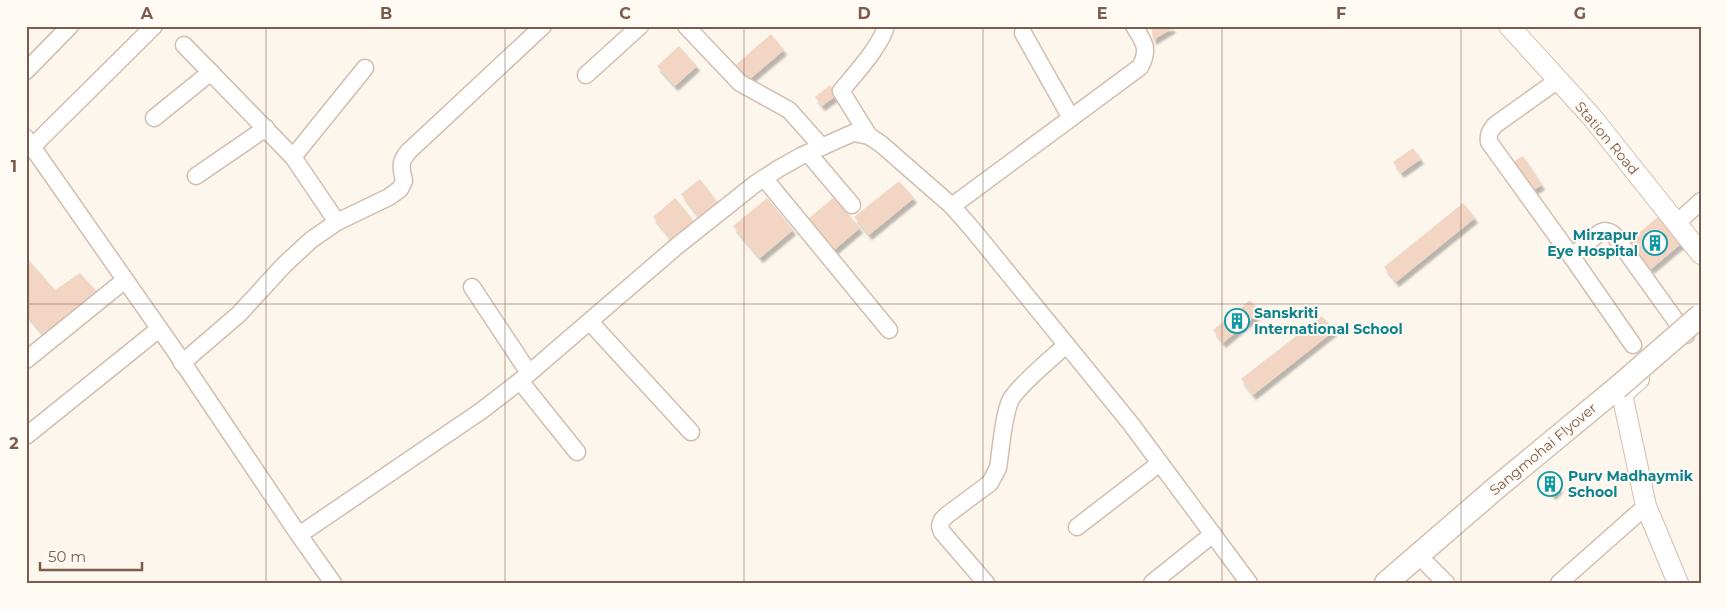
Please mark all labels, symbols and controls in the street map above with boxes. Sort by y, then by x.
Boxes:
text: A [140,4,154,23]
text: B [380,4,392,23]
text: C [619,4,631,23]
text: D [857,4,871,23]
text: E [1097,4,1107,23]
text: F [1336,4,1346,23]
text: G [1574,4,1586,23]
street label: Station Road [1571,98,1643,178]
text: 1 [11,157,17,176]
place label: Mirzapur Eye Hospital [1547,226,1638,260]
building icon: Mirzapur Eye Hospital [1642,230,1668,256]
place label: Sanskriti International School [1254,304,1403,338]
building icon: Sanskriti International School [1224,308,1250,334]
street label: Sangmohai Flyover [1486,399,1601,499]
text: 2 [9,434,19,453]
place label: Purv Madhaymik School [1568,467,1694,501]
building icon: Purv Madhaymik School [1537,471,1563,497]
scale bar [40,539,142,571]
text: 50 m [48,547,86,566]

